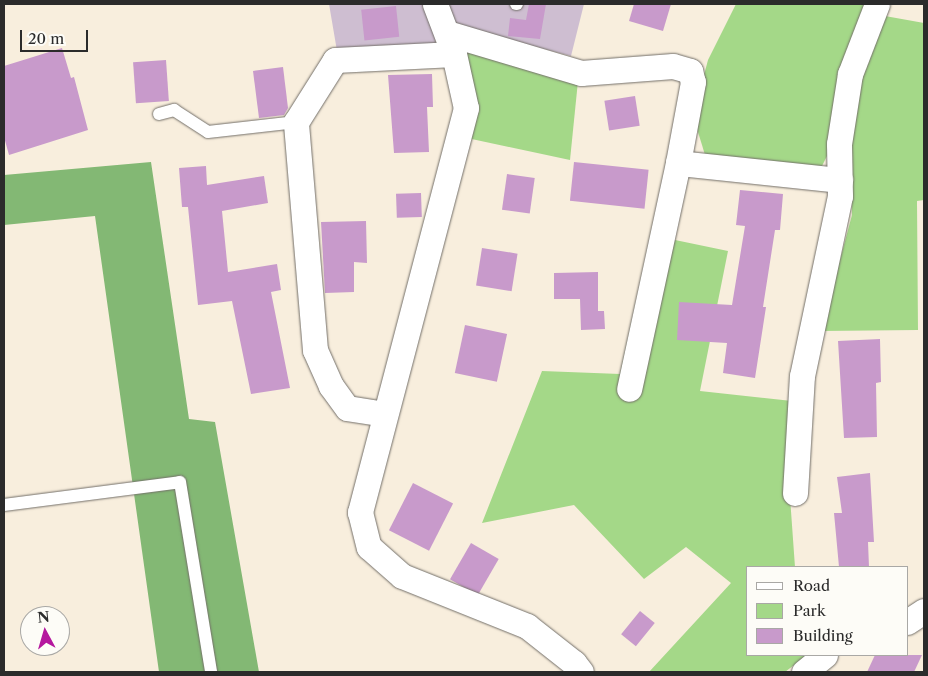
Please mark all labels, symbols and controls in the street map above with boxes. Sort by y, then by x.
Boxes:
scale bar [22,20,90,52]
text: 20 m [28,29,64,48]
legend [746,566,908,656]
text: Road [793,576,830,595]
text: Park [793,601,826,620]
north arrow [20,606,70,656]
text: N [37,607,51,627]
text: Building [793,626,853,645]

